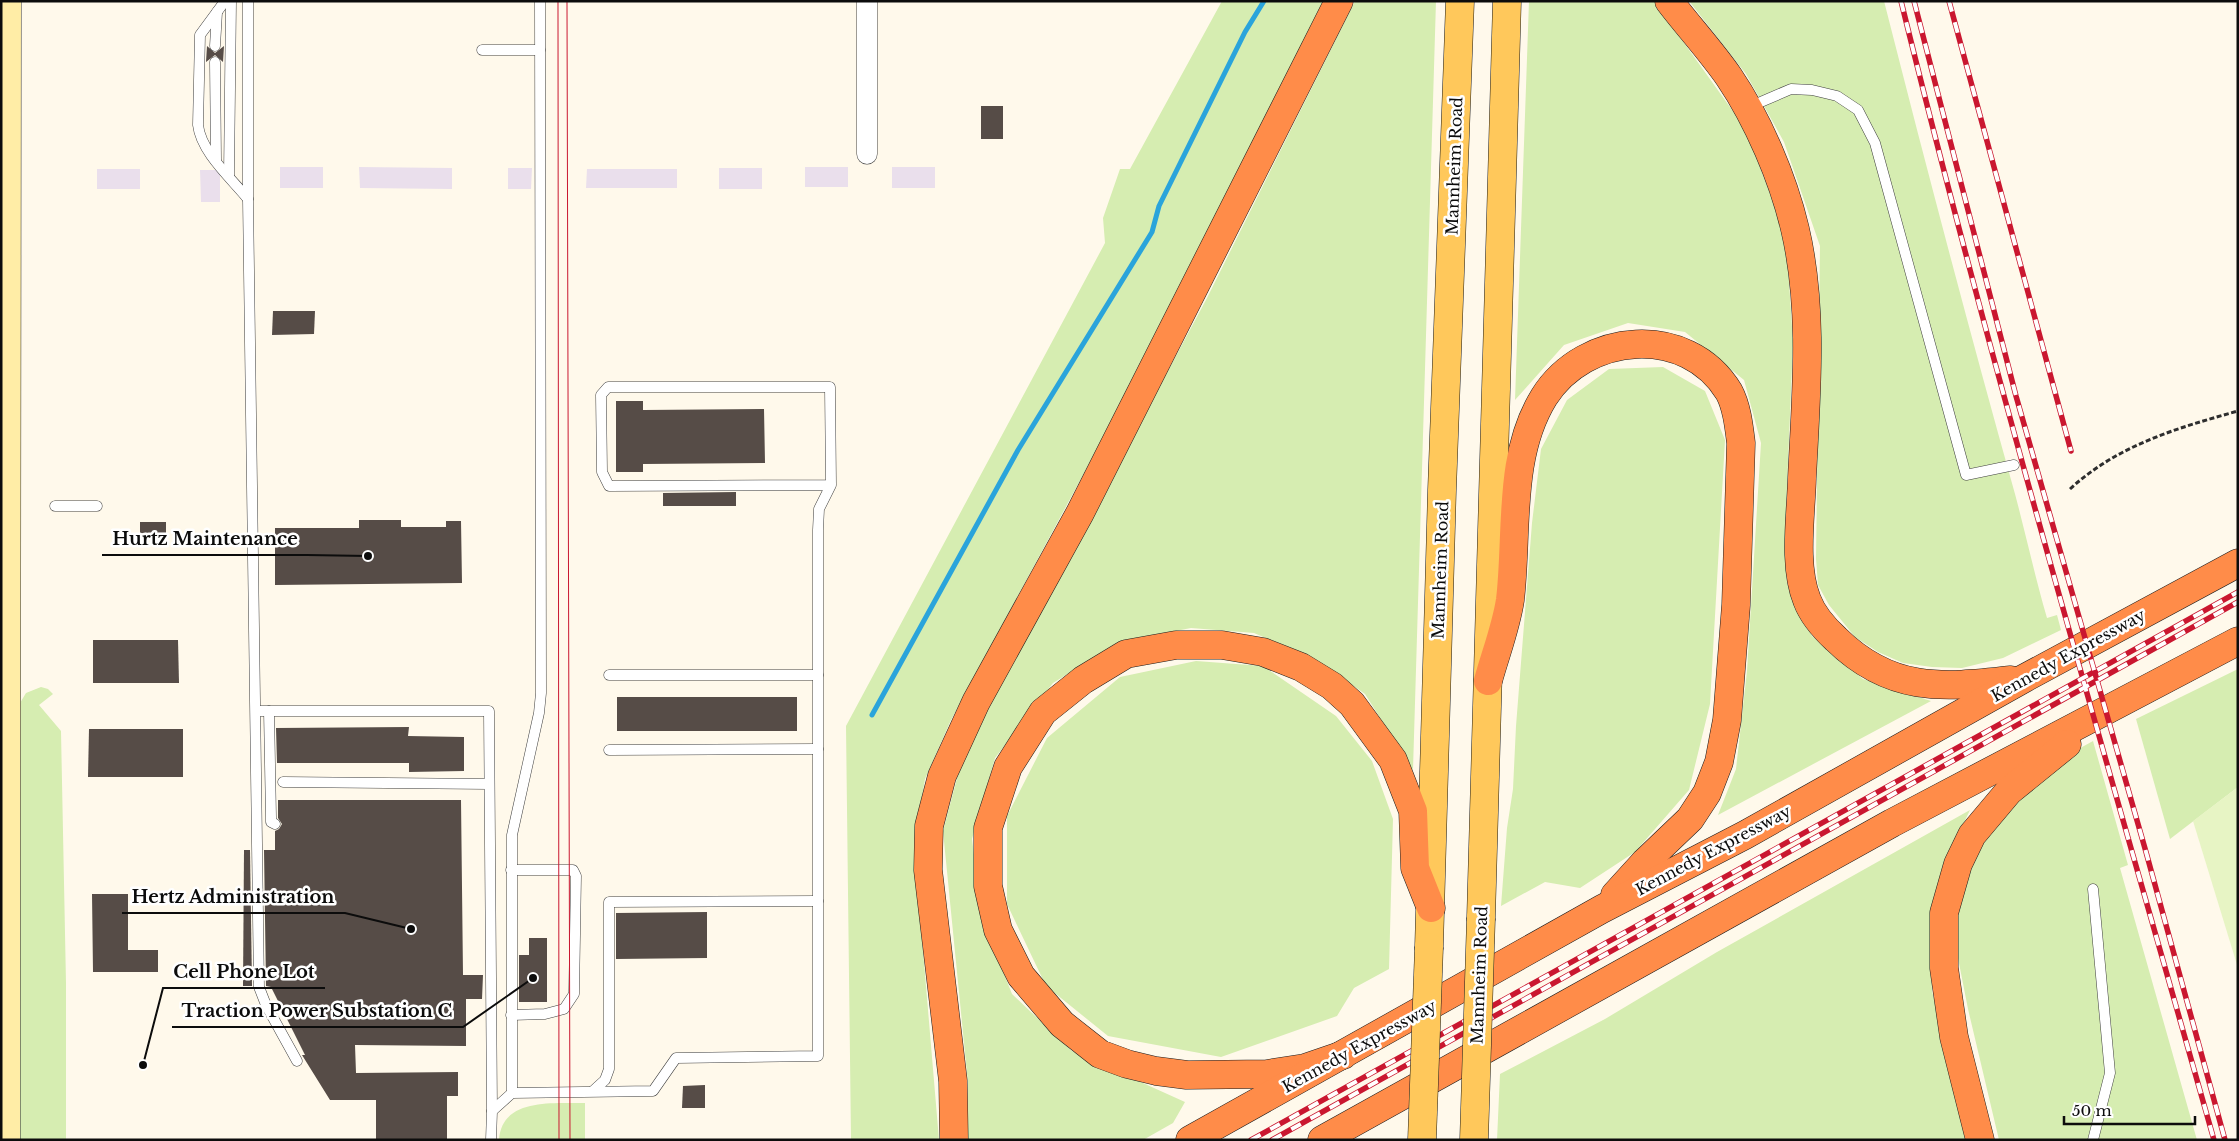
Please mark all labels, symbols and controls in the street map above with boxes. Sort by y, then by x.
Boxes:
street label: Mannheim Road [1442,96,1466,235]
street label: Mannheim Road [1428,500,1452,639]
callout: Hurtz Maintenance [102,522,307,555]
text: Hurtz Maintenance [112,528,298,550]
street label: Kennedy Expressway [1987,604,2149,706]
street label: Kennedy Expressway [1632,800,1795,899]
callout: Hertz Administration [122,880,345,913]
text: Hertz Administration [132,886,334,908]
street label: Mannheim Road [1467,905,1491,1044]
callout: Cell Phone Lot [163,955,325,988]
text: Cell Phone Lot [173,961,315,983]
callout: Traction Power Substation C [172,994,463,1027]
street label: Kennedy Expressway [1278,995,1440,1097]
text: Traction Power Substation C [182,1000,452,1022]
scale bar [2064,1094,2195,1126]
text: 50 m [2072,1101,2112,1120]

